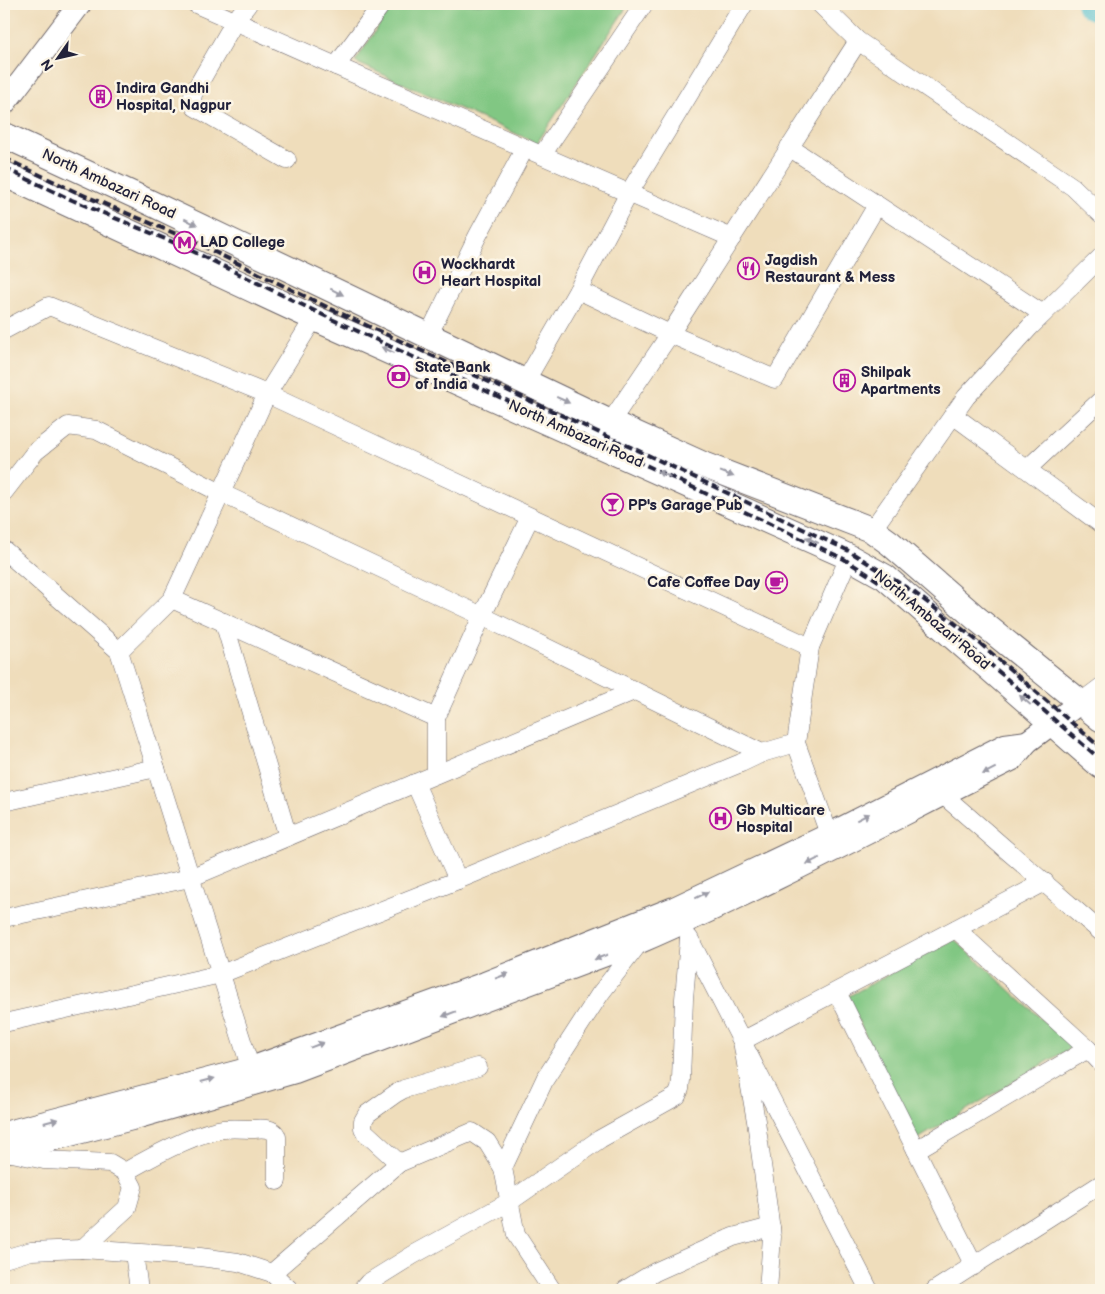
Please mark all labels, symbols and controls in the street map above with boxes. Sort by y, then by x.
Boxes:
north arrow [32,32,82,82]
text: N [38,56,58,74]
place label: Indira Gandhi Hospital, Nagpur [116,79,232,115]
building icon: Indira Gandhi Hospital, Nagpur [88,85,112,109]
street label: North Ambazari Road [39,145,179,223]
one-way arrow [184,219,198,227]
metro station icon: LAD College [172,230,196,254]
place label: LAD College [200,233,285,252]
place label: Jagdish Restaurant & Mess [765,251,895,287]
place label: Wockhardt Heart Hospital [441,255,541,291]
restaurant icon: Jagdish Restaurant & Mess [737,257,761,281]
hospital icon: Wockhardt Heart Hospital [413,261,437,285]
one-way arrow [330,289,344,297]
one-way arrow [381,345,395,353]
place label: State Bank of India [415,358,491,394]
place label: Shilpak Apartments [860,363,941,399]
bank icon: State Bank of India [387,364,411,388]
building icon: Shilpak Apartments [833,369,857,393]
street label: North Ambazari Road [506,396,646,472]
one-way arrow [556,396,570,404]
one-way arrow [657,469,671,477]
one-way arrow [720,470,735,478]
bar icon: PP's Garage Pub [600,493,624,517]
place label: PP's Garage Pub [628,496,743,515]
one-way arrow [805,536,819,544]
street label: North Ambazari Road [870,566,994,674]
cafe icon: Cafe Coffee Day [764,570,788,594]
place label: Cafe Coffee Day [647,573,760,592]
one-way arrow [1019,694,1031,706]
one-way arrow [982,767,996,775]
place label: Gb Multicare Hospital [736,801,825,837]
hospital icon: Gb Multicare Hospital [708,807,732,831]
one-way arrow [856,813,871,821]
one-way arrow [806,857,820,865]
one-way arrow [694,891,709,900]
one-way arrow [594,953,608,961]
one-way arrow [495,972,510,980]
one-way arrow [441,1010,456,1018]
one-way arrow [310,1040,324,1048]
one-way arrow [201,1075,216,1083]
one-way arrow [44,1117,59,1125]

